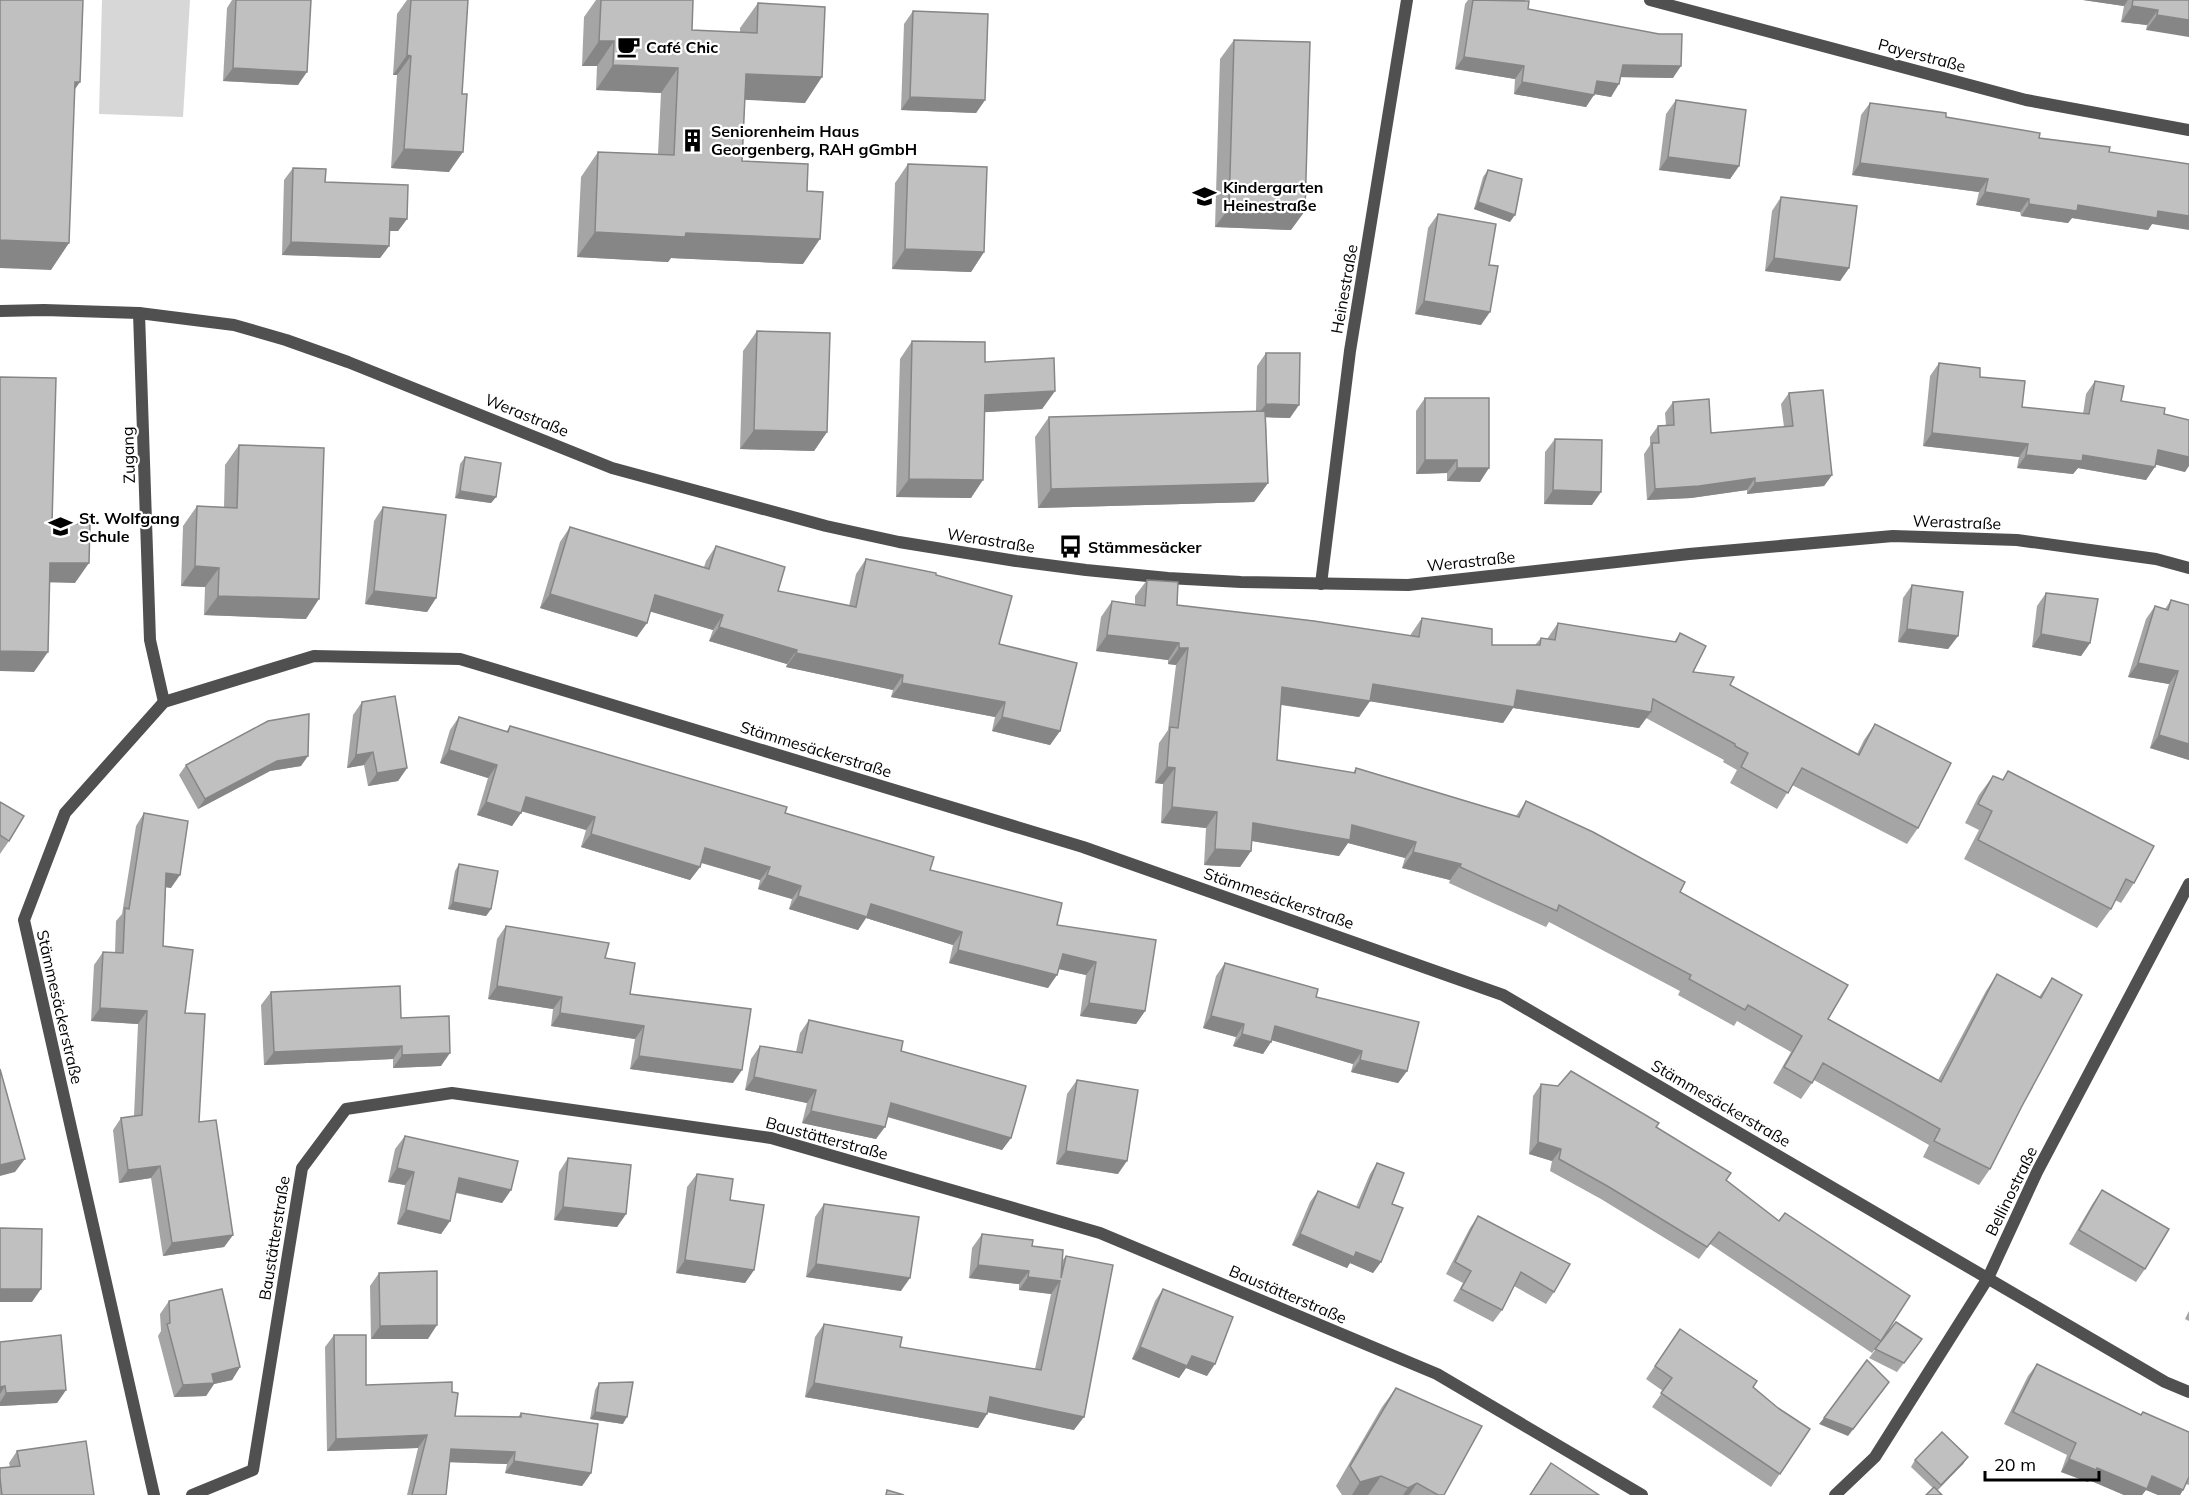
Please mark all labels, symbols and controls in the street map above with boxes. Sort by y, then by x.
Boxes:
cafe icon: Café Chic [615,34,641,60]
street label: Payerstraße [1876,34,1968,76]
place label: Café Chic [646,37,718,57]
place label: Seniorenheim Haus Georgenberg, RAH gGmbH [711,121,917,159]
building icon: Seniorenheim Haus Georgenberg, RAH gGmbH [680,127,706,153]
place label: Kindergarten Heinestraße [1223,177,1323,215]
school or university icon: Kindergarten Heinestraße [1192,183,1218,209]
street label: Heinestraße [1326,243,1362,335]
street label: Werastraße [482,389,572,441]
street label: Zugang [117,426,139,484]
place label: St. Wolfgang Schule [79,508,180,546]
street label: Werastraße [1912,510,2002,534]
school or university icon: St. Wolfgang Schule [48,514,74,540]
street label: Werastraße [946,523,1036,557]
bus stop icon: Stämmesäcker [1057,534,1083,560]
place label: Stämmesäcker [1088,537,1202,557]
street label: Werastraße [1426,546,1516,576]
street label: Stämmesäckerstraße [738,716,894,782]
street label: Stämmesäckerstraße [1201,863,1357,933]
street label: Stämmesäckerstraße [33,928,87,1086]
street label: Stämmesäckerstraße [1648,1055,1794,1151]
street label: Baustätterstraße [764,1112,890,1164]
street label: Bellinostraße [1981,1143,2041,1239]
street label: Baustätterstraße [254,1174,294,1302]
street label: Baustätterstraße [1226,1260,1350,1328]
scale bar [1985,1444,2099,1482]
text: 20 m [1994,1453,2036,1476]

